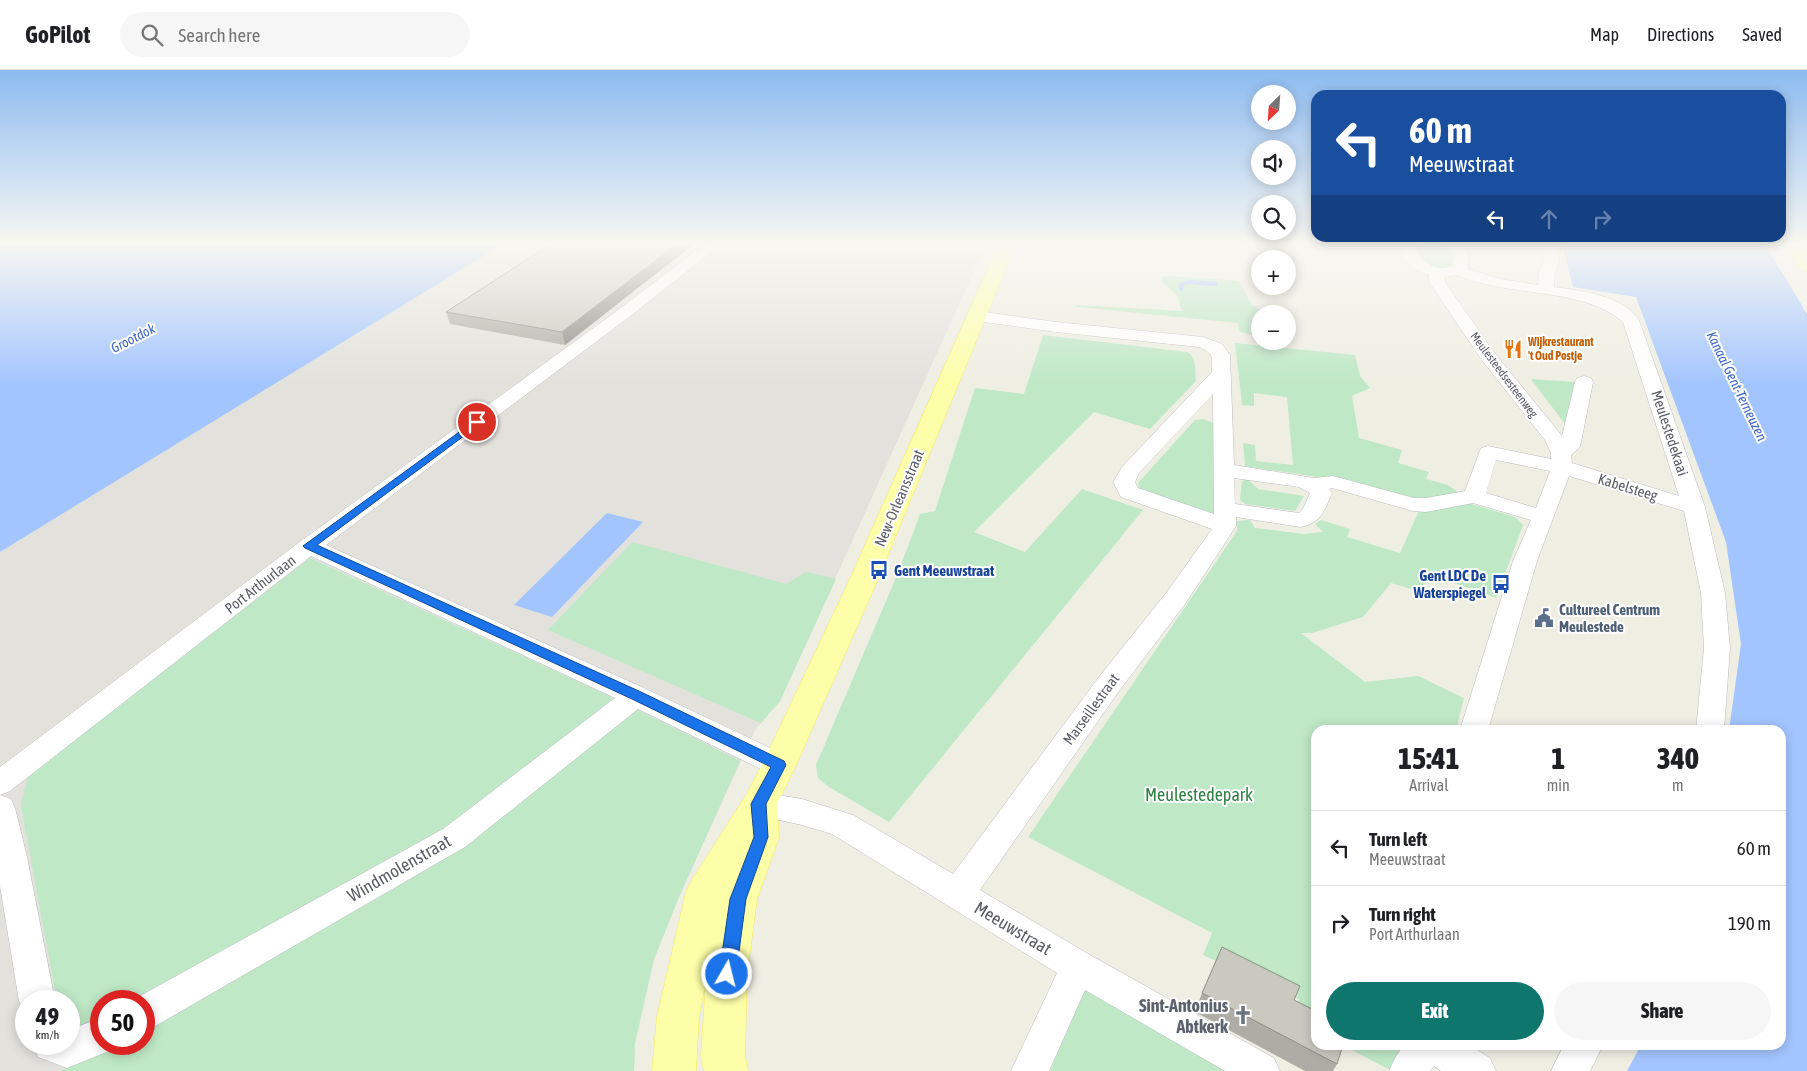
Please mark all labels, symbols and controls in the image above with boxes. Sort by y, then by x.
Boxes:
search box [120,12,470,57]
text: GoPilot [25,21,90,48]
icon: search [138,21,166,49]
text: Search here [178,24,260,46]
text: Map [1590,24,1619,45]
text: Directions [1647,24,1714,45]
text: Saved [1742,24,1782,45]
north arrow [1251,85,1296,130]
map controls [1251,85,1296,350]
icon: left [1326,110,1391,175]
text: 60 m [1409,110,1472,150]
button: sound [1251,140,1296,185]
text: Meeuwstraat [1409,151,1514,177]
button: search [1251,195,1296,240]
icon: left [1482,205,1510,233]
icon: ahead [1535,205,1563,233]
icon: right [1588,205,1616,233]
button: + [1251,250,1296,295]
button: − [1251,305,1296,350]
water label: Grootdok [108,320,159,356]
street label: Meulesteedsesteenweg [1467,329,1541,421]
water label: Kanaal Gent-Terneuzen [1704,329,1771,443]
place label: Wijkrestaurant 't Oud Postje [1527,335,1594,363]
restaurant icon: Wijkrestaurant 't Oud Postje [1502,338,1524,360]
street label: Meulestedekaai [1648,388,1692,478]
pin [456,401,498,443]
icon: arrive [463,408,491,436]
street label: New-Orleansstraat [871,447,927,549]
street label: Kabelsteeg [1596,470,1660,504]
street label: Port Arthurlaan [221,551,299,617]
bus stop icon: Gent Meeuwstraat [868,559,890,581]
place label: Gent Meeuwstraat [894,562,995,579]
place label: Gent LDC De Waterspiegel [1413,567,1487,601]
bus stop icon: Gent LDC De Waterspiegel [1490,573,1512,595]
place label: Cultureel Centrum Meulestede [1559,601,1660,635]
public building icon: Cultureel Centrum Meulestede [1533,607,1555,629]
street label: Marseillestraat [1060,670,1122,748]
text: 15:41 [1398,741,1460,775]
text: 1 [1551,741,1565,775]
text: 340 [1657,741,1699,775]
text: Arrival [1409,776,1448,794]
text: min [1547,776,1570,794]
text: m [1672,776,1684,794]
park label: Meulestedepark [1145,784,1253,805]
text: Turn left [1369,828,1427,850]
street label: Windmolenstraat [344,830,454,906]
icon: left [1326,834,1354,862]
text: 60 m [1737,837,1771,859]
text: Meeuwstraat [1369,850,1446,868]
street label: Meeuwstraat [971,897,1055,959]
text: Turn right [1369,903,1436,925]
icon: right [1326,909,1354,937]
text: 190 m [1728,912,1771,934]
text: Port Arthurlaan [1369,925,1460,943]
position arrow [700,947,752,999]
button: Exit [1326,982,1544,1040]
button: Share [1554,982,1771,1040]
speed limit sign: 50 [90,990,155,1055]
place label: Sint-Antonius Abtkerk [1139,995,1229,1037]
text: 49 [36,1002,59,1030]
church icon: Sint-Antonius Abtkerk [1232,1004,1254,1026]
text: km/h [36,1028,59,1042]

